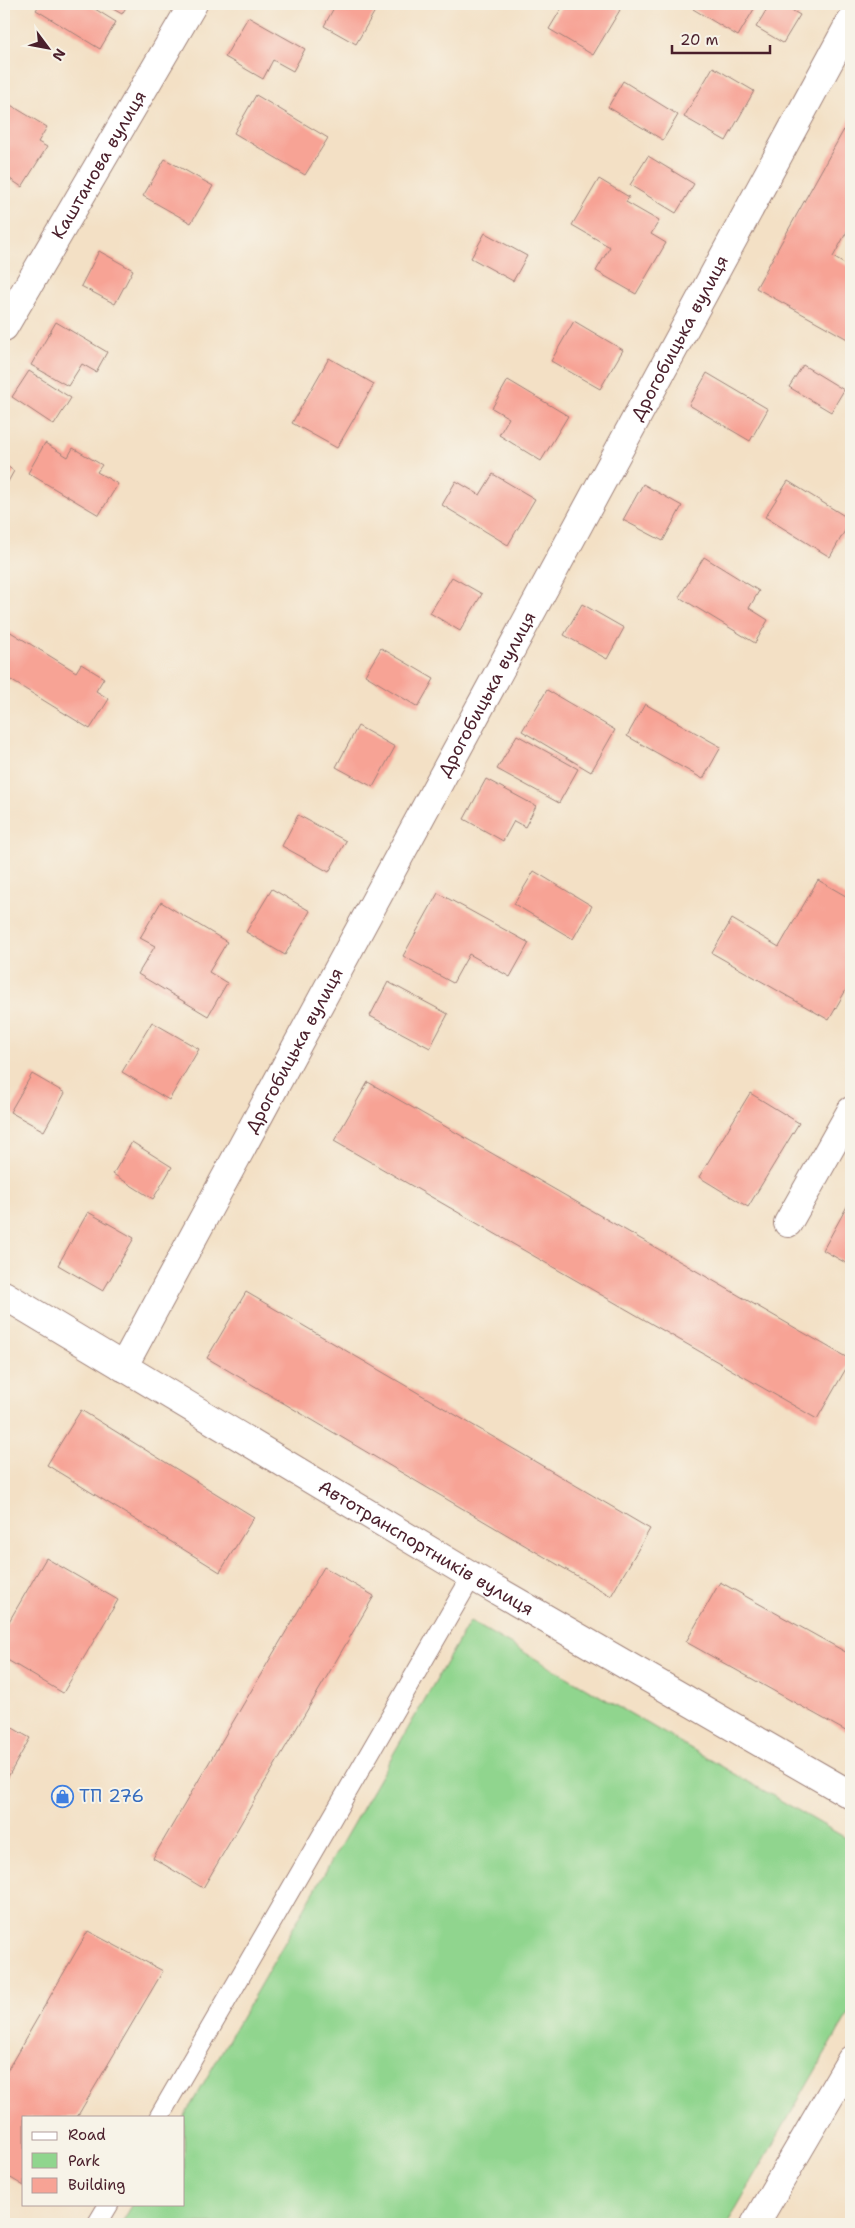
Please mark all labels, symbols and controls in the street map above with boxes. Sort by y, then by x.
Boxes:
north arrow [22,22,72,72]
scale bar [672,22,770,54]
text: 20 m [680,30,719,50]
text: N [48,45,70,64]
street label: Каштанова вулиця [46,86,152,243]
street label: Дрогобицька вулиця [625,251,734,425]
street label: Дрогобицька вулиця [432,607,541,781]
street label: Дрогобицька вулиця [240,963,349,1137]
street label: Автотранспортників вулиця [314,1475,538,1621]
shop icon: ТП 276 [51,1784,75,1808]
place label: ТП 276 [79,1784,144,1808]
legend [22,2116,185,2206]
text: Road [68,2125,106,2145]
text: Park [68,2151,100,2171]
text: Building [68,2175,125,2195]

